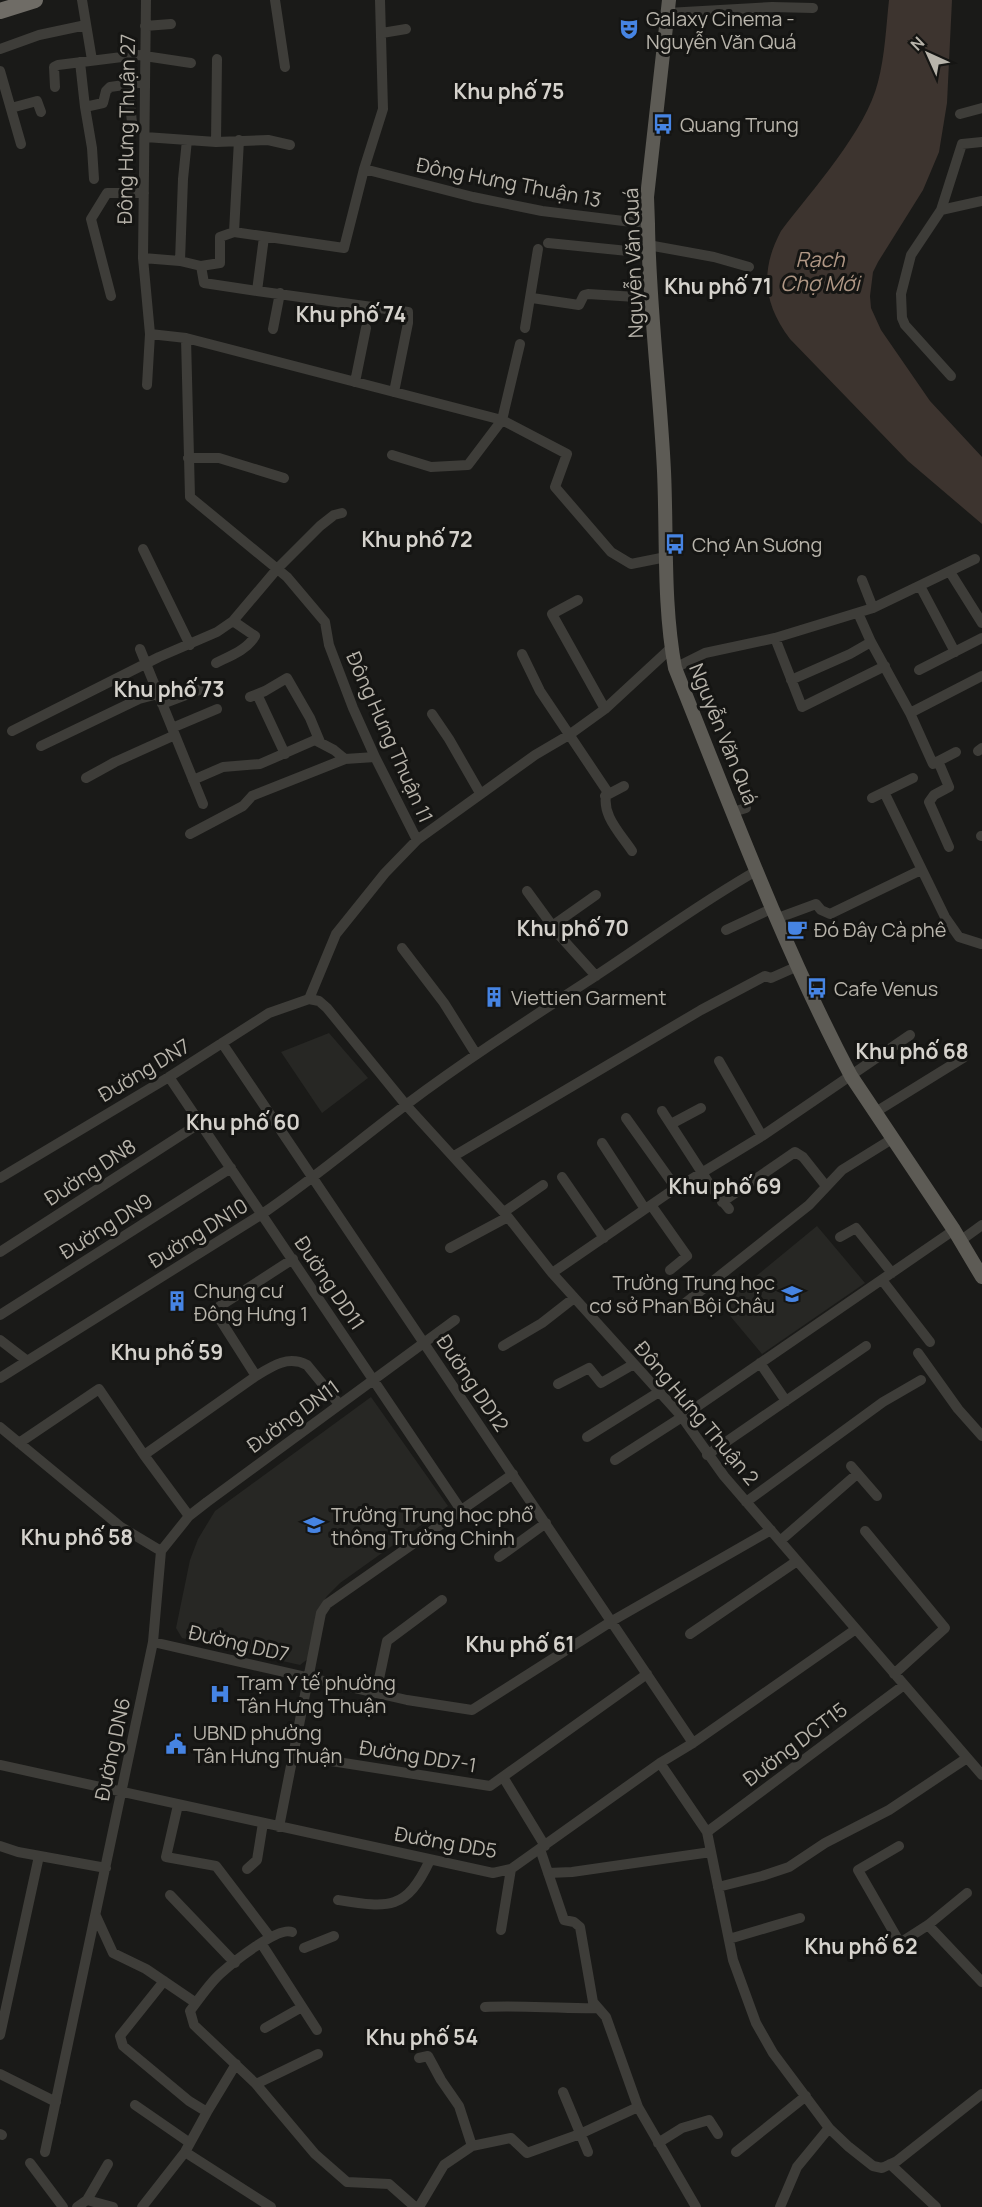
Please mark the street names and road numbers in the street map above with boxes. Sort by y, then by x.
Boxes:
street label: Đông Hưng Thuận 27 [111,34,141,224]
street label: Đông Hưng Thuận 13 [414,151,604,213]
street label: Nguyễn Văn Quá [617,187,649,339]
street label: Đông Hưng Thuận 11 [340,647,440,827]
street label: Nguyễn Văn Quá [683,659,765,809]
street label: Đường DN7 [93,1032,195,1108]
street label: Đường DN8 [39,1132,141,1212]
street label: Đường DN9 [54,1187,158,1265]
street label: Đường DN10 [143,1192,253,1274]
street label: Đường DD11 [289,1231,371,1335]
street label: Đường DD12 [431,1329,515,1437]
street label: Đông Hưng Thuận 2 [629,1335,765,1491]
street label: Đường DN11 [241,1373,345,1459]
street label: Đường DD7 [186,1618,292,1668]
street label: Đường DN6 [88,1695,136,1803]
street label: Đường DCT15 [737,1696,853,1792]
street label: Đường DD7-1 [358,1733,478,1779]
street label: Đường DD5 [393,1820,499,1864]

